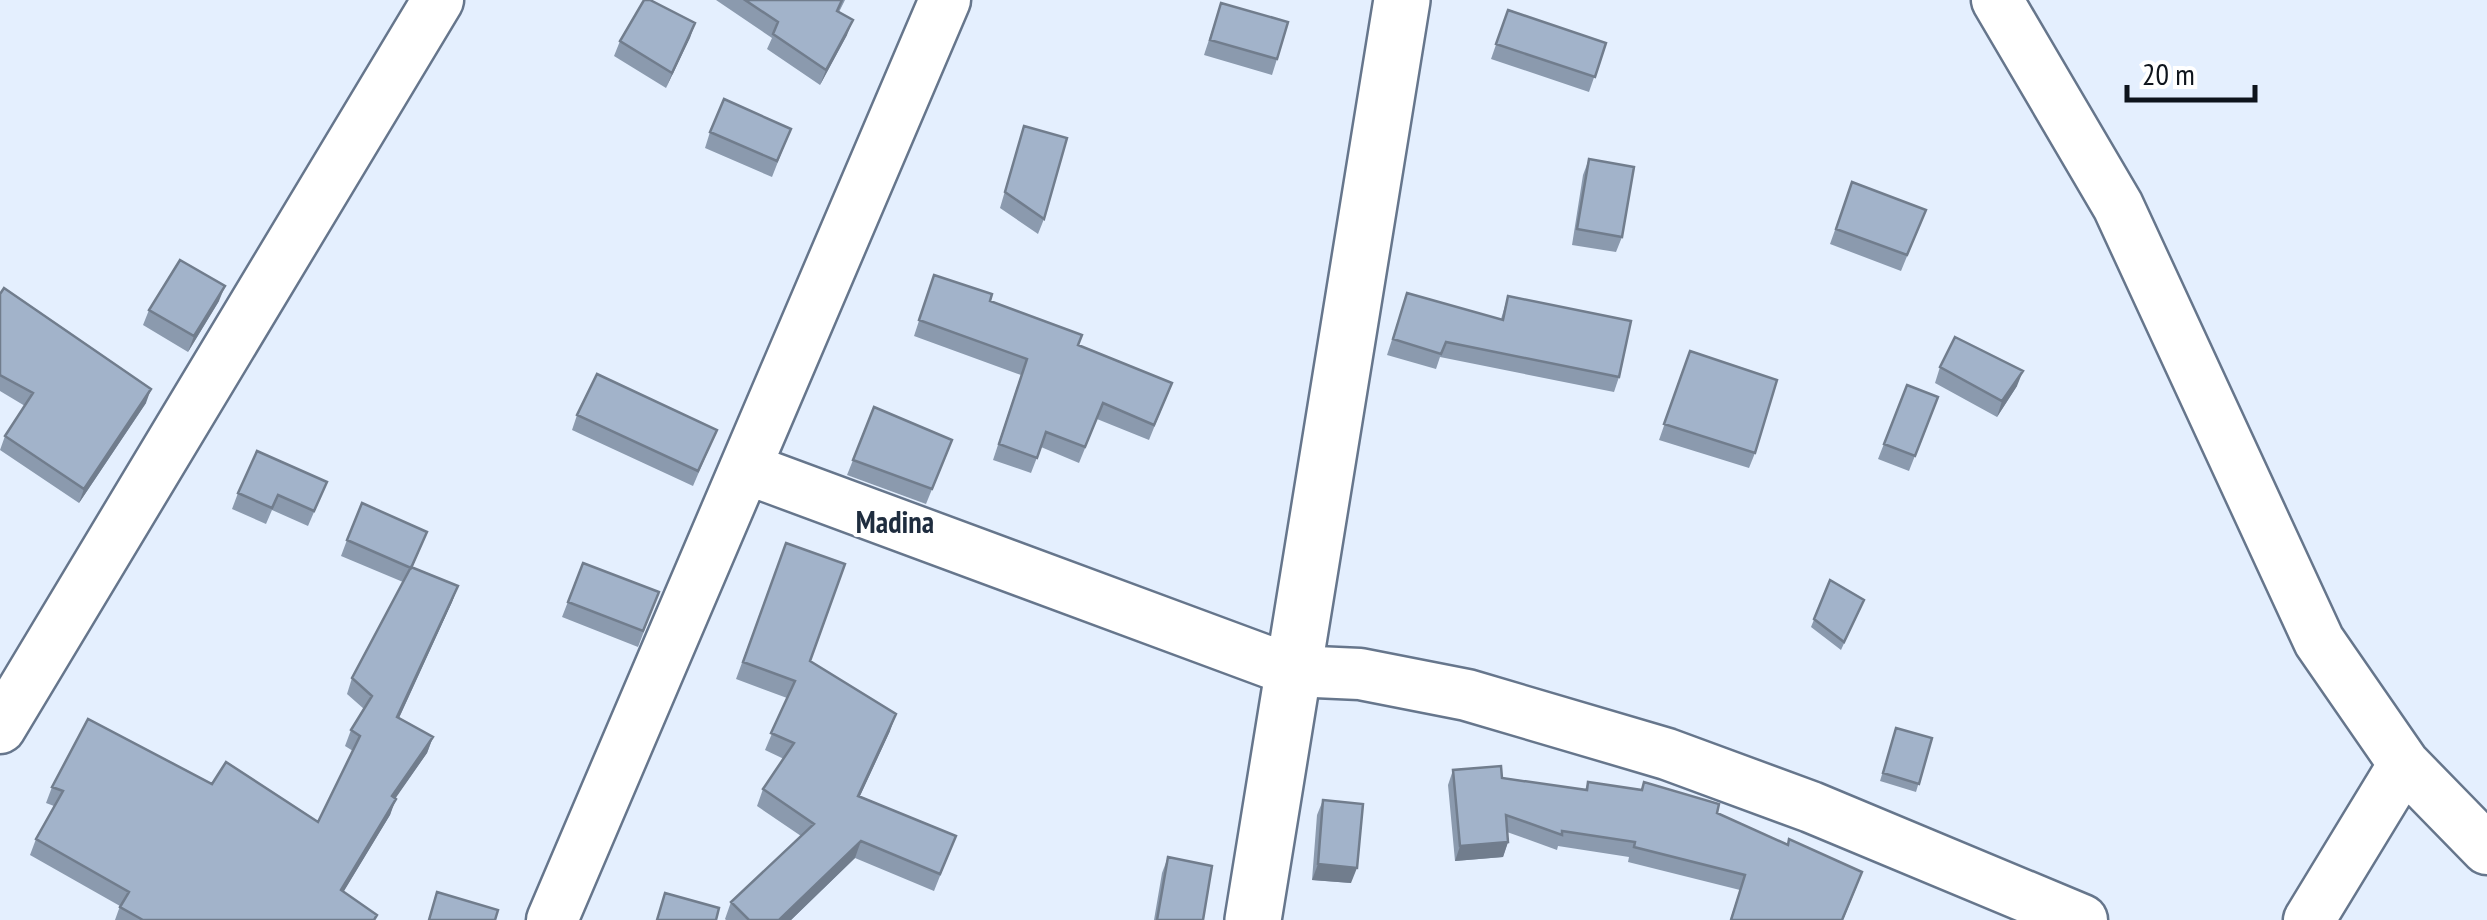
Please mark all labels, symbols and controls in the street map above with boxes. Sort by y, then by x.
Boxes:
scale bar [2127,40,2254,102]
text: 20 m [2142,54,2195,93]
district label: Madina [856,502,934,541]

